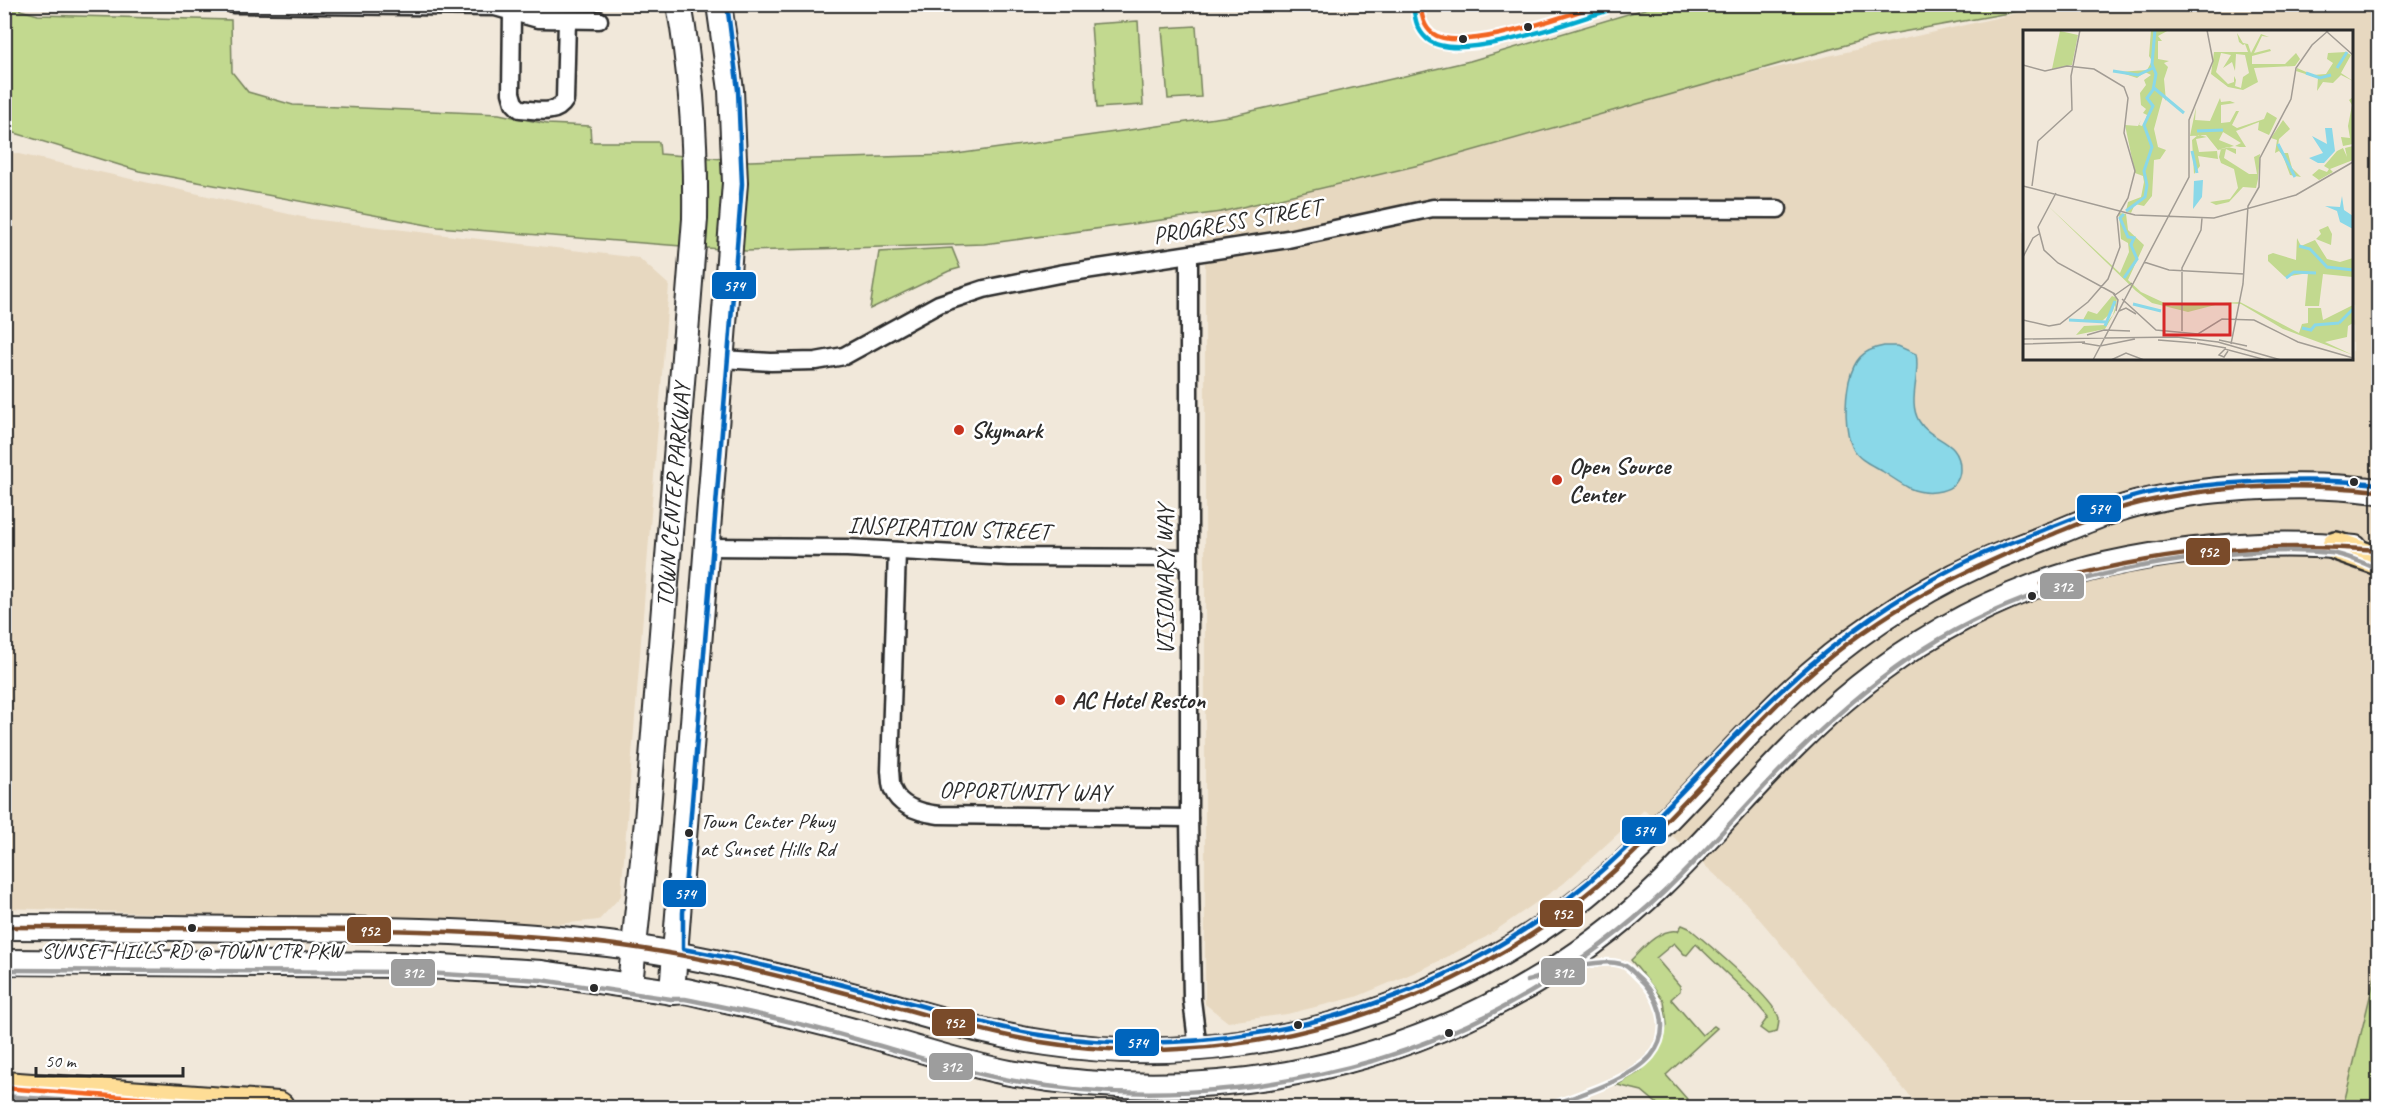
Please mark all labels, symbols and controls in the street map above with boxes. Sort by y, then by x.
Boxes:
unlabelled marker [1522,21,1534,33]
inset map [2023,30,2353,360]
unlabelled marker [1457,33,1469,45]
street label: PROGRESS STREET [1150,191,1328,251]
line badge: 574 [711,271,757,300]
text: 574 [723,276,746,296]
street label: TOWN CENTER PARKWAY [649,379,697,608]
place label: Skymark [971,415,1044,445]
marker: Skymark [952,423,966,437]
place label: Open Source Center [1569,451,1672,509]
marker: Open Source Center [1550,473,1564,487]
unlabelled marker [2348,476,2360,488]
line badge: 574 [2076,494,2122,523]
text: 574 [2088,499,2111,519]
street label: VISIONARY WAY [1150,500,1180,655]
street label: INSPIRATION STREET [847,509,1056,547]
line badge: 952 [2185,537,2231,566]
text: 952 [2197,542,2220,562]
line badge: 312 [2039,572,2085,600]
text: 312 [2051,577,2075,597]
unlabelled marker [2026,590,2038,602]
place label: AC Hotel Reston [1072,685,1206,715]
marker: AC Hotel Reston [1053,693,1067,707]
street label: OPPORTUNITY WAY [939,775,1114,808]
place label: Town Center Pkwy at Sunset Hills Rd [700,807,838,863]
line badge: 574 [1621,816,1667,845]
text: 574 [1633,821,1656,841]
marker: Town Center Pkwy at Sunset Hills Rd [683,827,695,839]
line badge: 574 [662,879,707,908]
text: 574 [674,884,697,904]
line badge: 952 [1539,899,1584,928]
text: 952 [1551,904,1574,924]
line badge: 952 [346,916,392,944]
text: 952 [358,921,381,941]
marker: SUNSET HILLS RD @ TOWN CTR PKW [186,922,198,934]
place label: SUNSET HILLS RD @ TOWN CTR PKW [41,937,346,965]
line badge: 312 [1540,957,1586,986]
line badge: 312 [390,958,436,987]
text: 312 [402,963,426,983]
text: 312 [1552,963,1576,983]
unlabelled marker [588,982,600,994]
line badge: 952 [931,1008,976,1037]
text: 952 [943,1013,966,1033]
unlabelled marker [1292,1019,1304,1031]
unlabelled marker [1443,1027,1455,1039]
line badge: 574 [1114,1028,1160,1057]
text: 574 [1126,1033,1149,1053]
scale bar [36,1040,183,1078]
text: 50 m [45,1050,78,1072]
line badge: 312 [928,1052,974,1081]
text: 312 [940,1057,964,1077]

